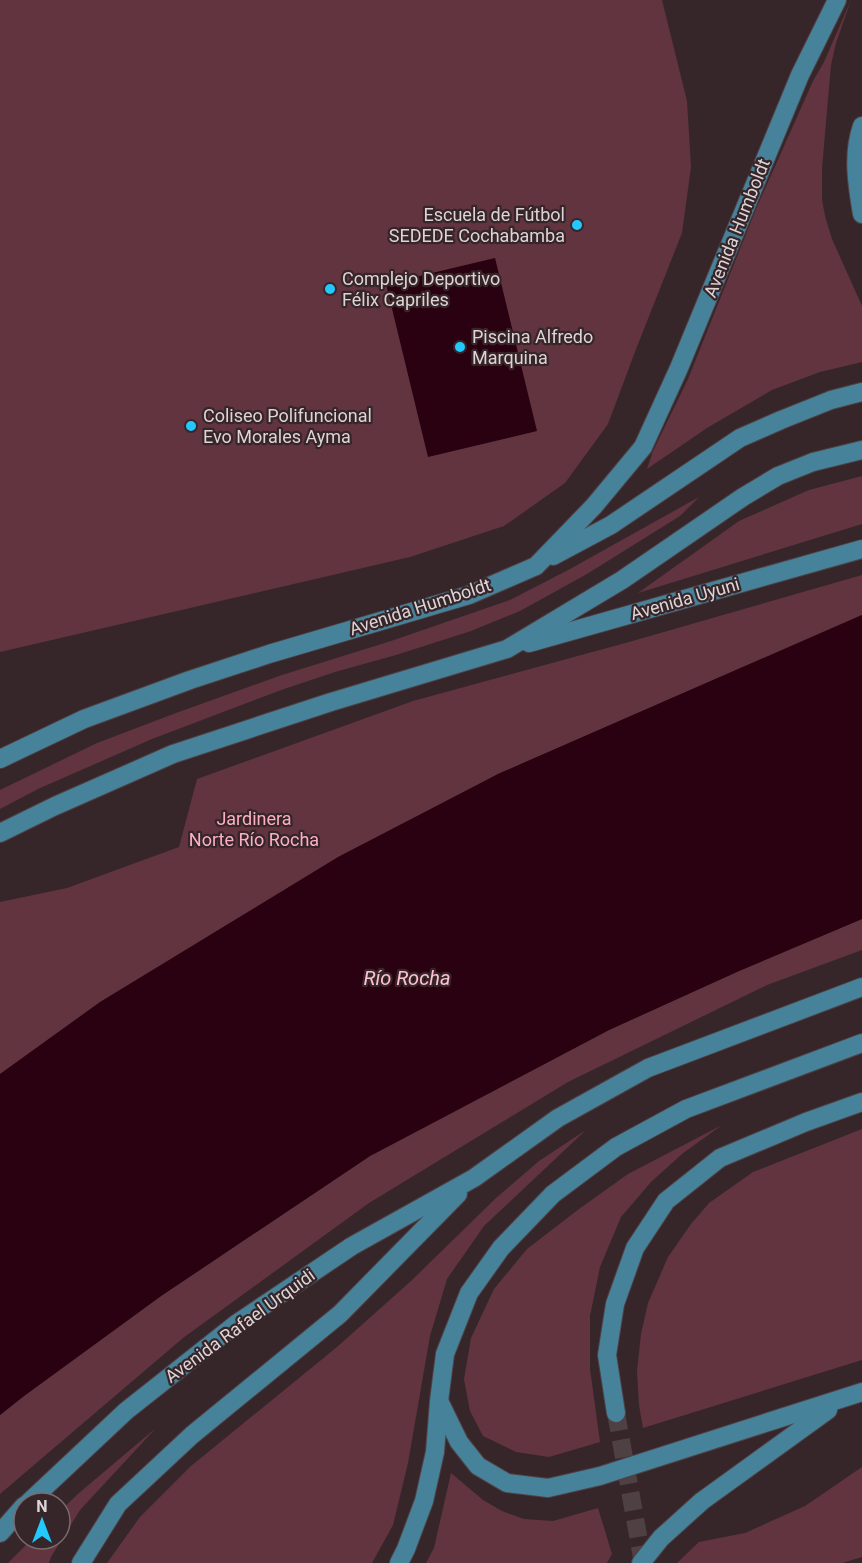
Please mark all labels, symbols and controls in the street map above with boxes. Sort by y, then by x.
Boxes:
street label: Avenida Humboldt [699,155,774,300]
place label: Escuela de Fútbol SEDEDE Cochabamba [389,204,565,246]
marker: Escuela de Fútbol SEDEDE Cochabamba [570,218,584,232]
place label: Complejo Deportivo Félix Capriles [342,268,500,310]
marker: Complejo Deportivo Félix Capriles [323,282,337,296]
place label: Piscina Alfredo Marquina [472,326,593,368]
marker: Piscina Alfredo Marquina [453,340,467,354]
place label: Coliseo Polifuncional Evo Morales Ayma [203,405,372,447]
marker: Coliseo Polifuncional Evo Morales Ayma [184,419,198,433]
street label: Avenida Uyuni [628,573,742,624]
street label: Avenida Humboldt [346,574,493,639]
park label: Jardinera Norte Río Rocha [189,808,319,850]
water label: Río Rocha [363,966,451,990]
street label: Avenida Rafael Urquidi [161,1264,319,1387]
north arrow [12,1491,72,1551]
text: N [36,1497,48,1516]

